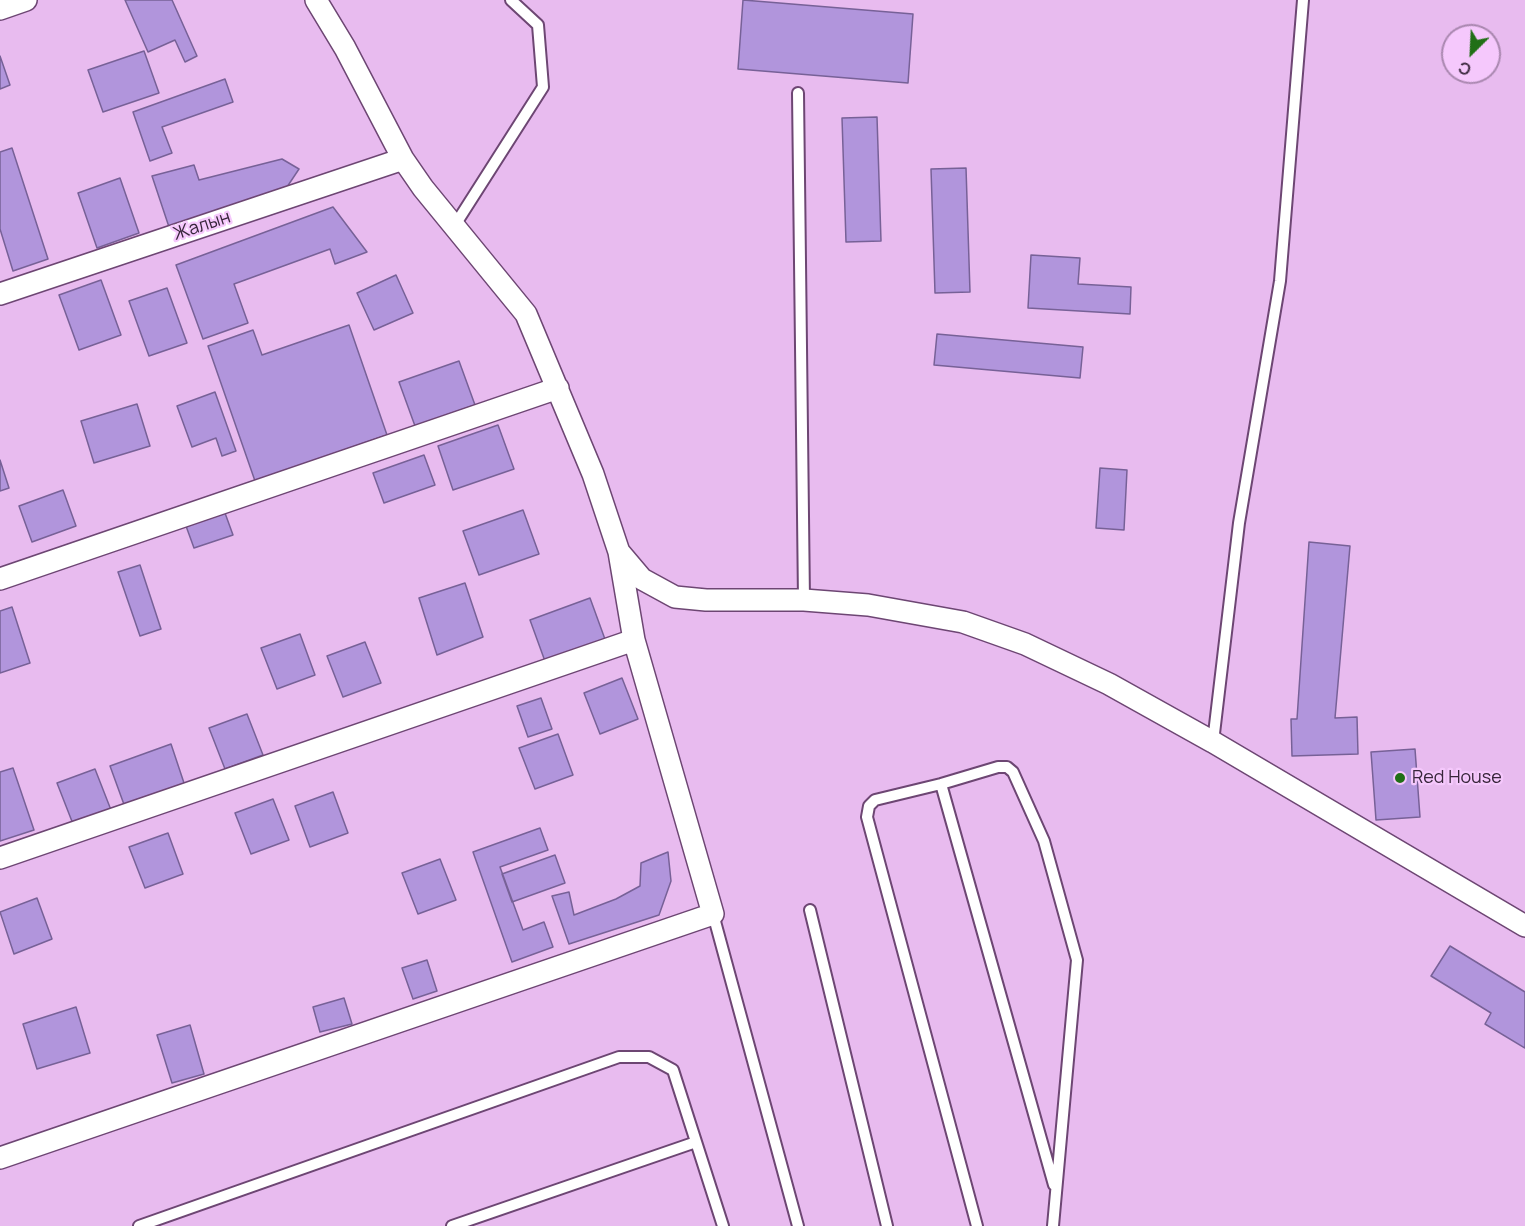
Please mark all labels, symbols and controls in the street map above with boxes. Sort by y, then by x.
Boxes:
north arrow [1441,24,1501,84]
text: С [1455,56,1474,81]
street label: Жалын [171,207,233,245]
place label: Red House [1412,767,1502,789]
marker: Red House [1393,771,1407,785]

